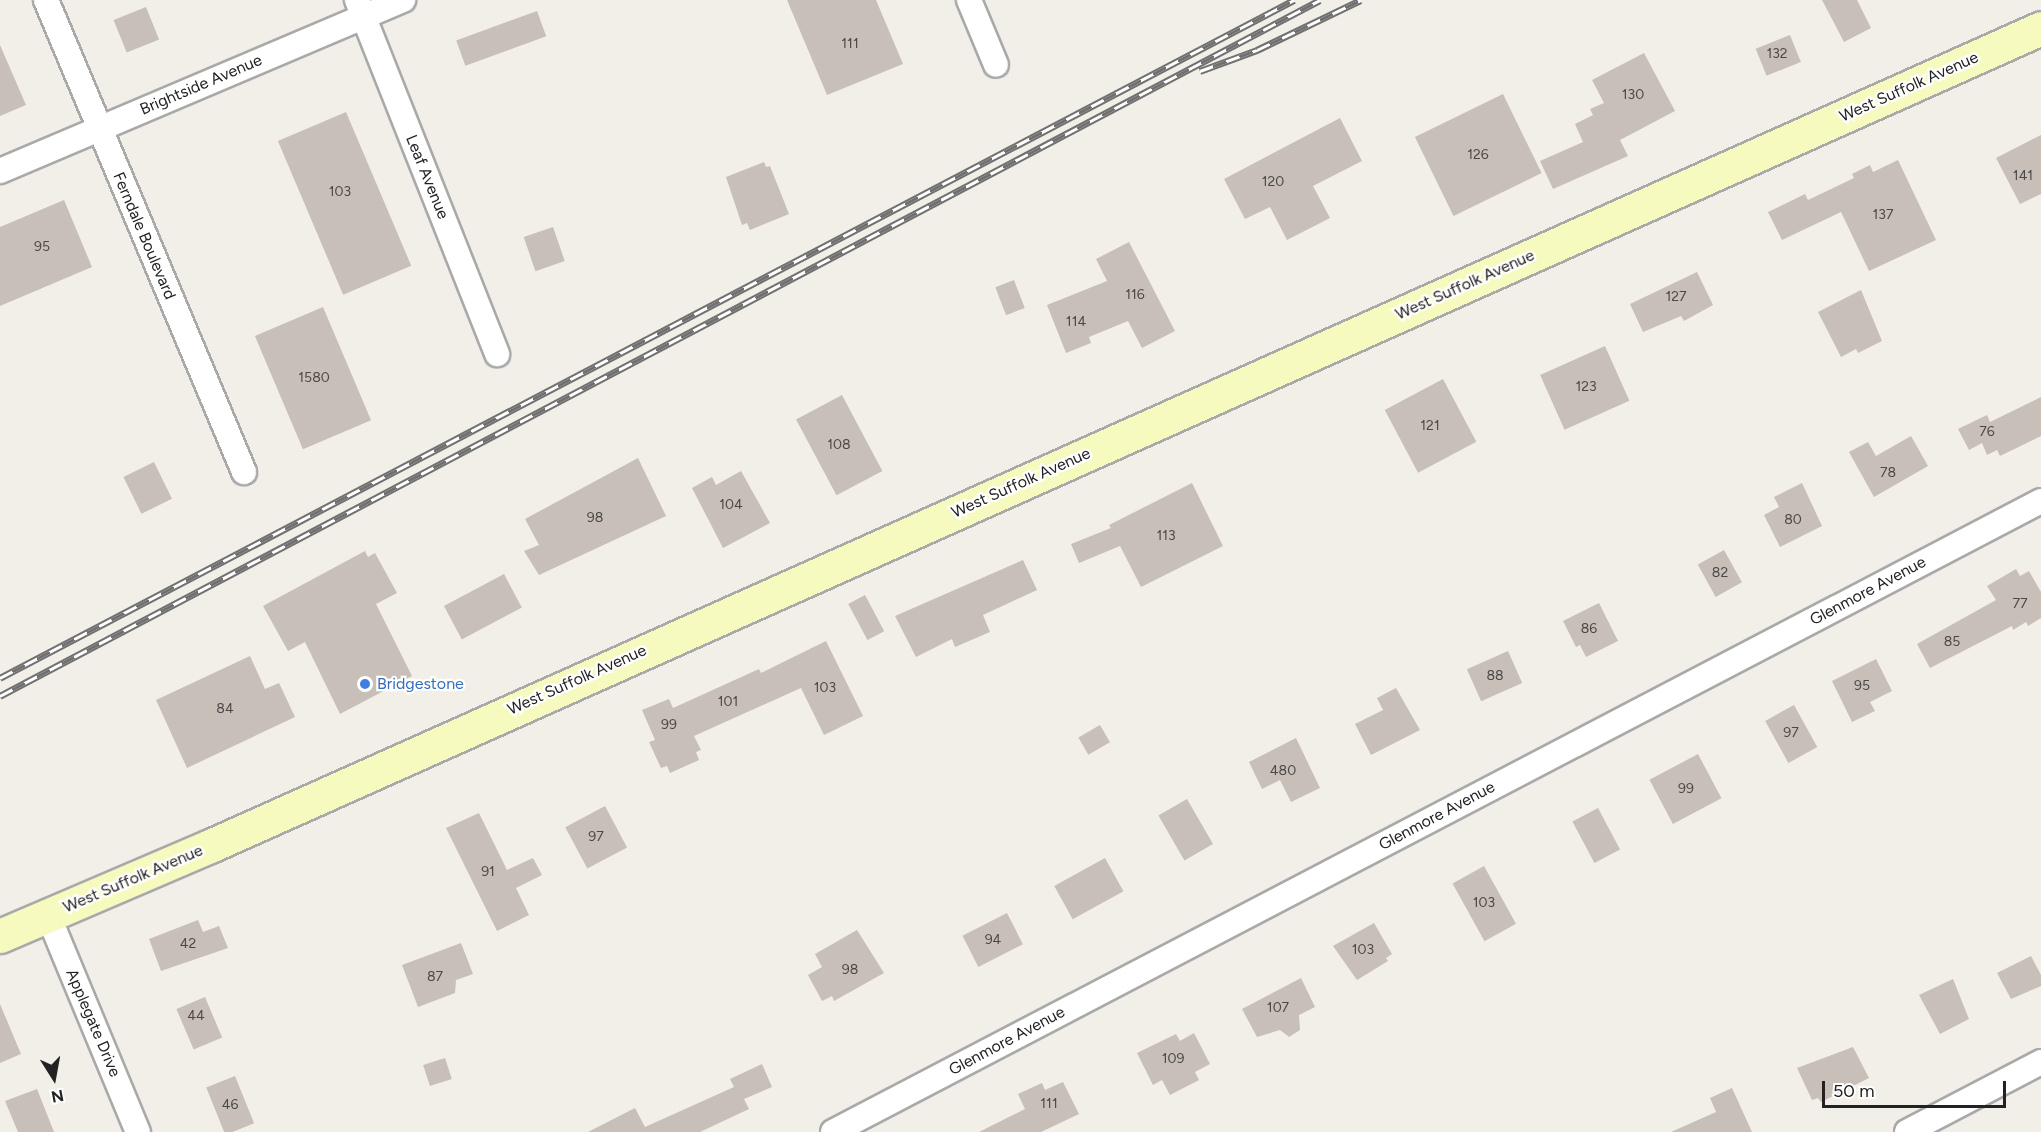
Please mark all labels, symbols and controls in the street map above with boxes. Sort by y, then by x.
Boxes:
house number: 111 [841,36,859,52]
house number: 132 [1766,46,1788,62]
street label: West Suffolk Avenue [1837,48,1981,126]
street label: Brightside Avenue [137,51,265,119]
house number: 130 [1622,87,1644,103]
street label: Leaf Avenue [401,132,453,222]
house number: 126 [1467,147,1489,163]
house number: 141 [2013,168,2033,184]
street label: Ferndale Boulevard [108,169,180,303]
house number: 120 [1262,174,1284,190]
house number: 103 [329,184,351,200]
house number: 137 [1873,207,1893,223]
house number: 95 [34,239,50,255]
street label: West Suffolk Avenue [1393,246,1537,324]
house number: 116 [1125,287,1145,303]
house number: 127 [1665,289,1687,305]
house number: 114 [1066,314,1086,330]
house number: 1580 [298,370,330,386]
house number: 123 [1575,379,1597,395]
house number: 121 [1420,418,1440,434]
house number: 76 [1979,424,1995,440]
house number: 108 [827,437,851,453]
street label: West Suffolk Avenue [949,444,1093,522]
house number: 78 [1880,465,1896,481]
house number: 104 [719,497,743,513]
house number: 98 [587,510,603,526]
house number: 80 [1784,512,1802,528]
house number: 113 [1156,528,1176,544]
street label: Glenmore Avenue [1807,552,1929,630]
house number: 82 [1712,565,1728,581]
house number: 77 [2012,596,2028,612]
house number: 86 [1581,621,1597,637]
house number: 85 [1944,634,1960,650]
street label: West Suffolk Avenue [505,641,649,719]
house number: 88 [1486,668,1504,684]
place label: Bridgestone [377,674,464,694]
marker: Bridgestone [358,677,372,691]
house number: 95 [1854,678,1870,694]
house number: 103 [814,680,836,696]
house number: 101 [718,694,738,710]
house number: 84 [216,701,234,717]
house number: 99 [661,717,677,733]
house number: 97 [1783,725,1799,741]
house number: 480 [1270,763,1296,779]
street label: Glenmore Avenue [1376,777,1498,855]
house number: 99 [1678,781,1694,797]
house number: 97 [588,829,604,845]
street label: West Suffolk Avenue [60,841,206,917]
house number: 91 [481,864,495,880]
house number: 103 [1473,895,1495,911]
house number: 94 [985,932,1001,948]
house number: 42 [180,936,196,952]
house number: 103 [1352,942,1374,958]
house number: 98 [842,962,858,978]
street label: Applegate Drive [62,966,124,1080]
house number: 87 [427,969,443,985]
house number: 107 [1267,1000,1289,1016]
street label: Glenmore Avenue [946,1002,1068,1080]
house number: 44 [187,1008,205,1024]
north arrow [24,1048,84,1108]
house number: 109 [1162,1051,1184,1067]
scale bar [1825,1069,2010,1107]
text: 50 m [1833,1080,1875,1102]
text: N [50,1086,65,1107]
house number: 111 [1040,1096,1058,1112]
house number: 46 [222,1097,238,1113]

